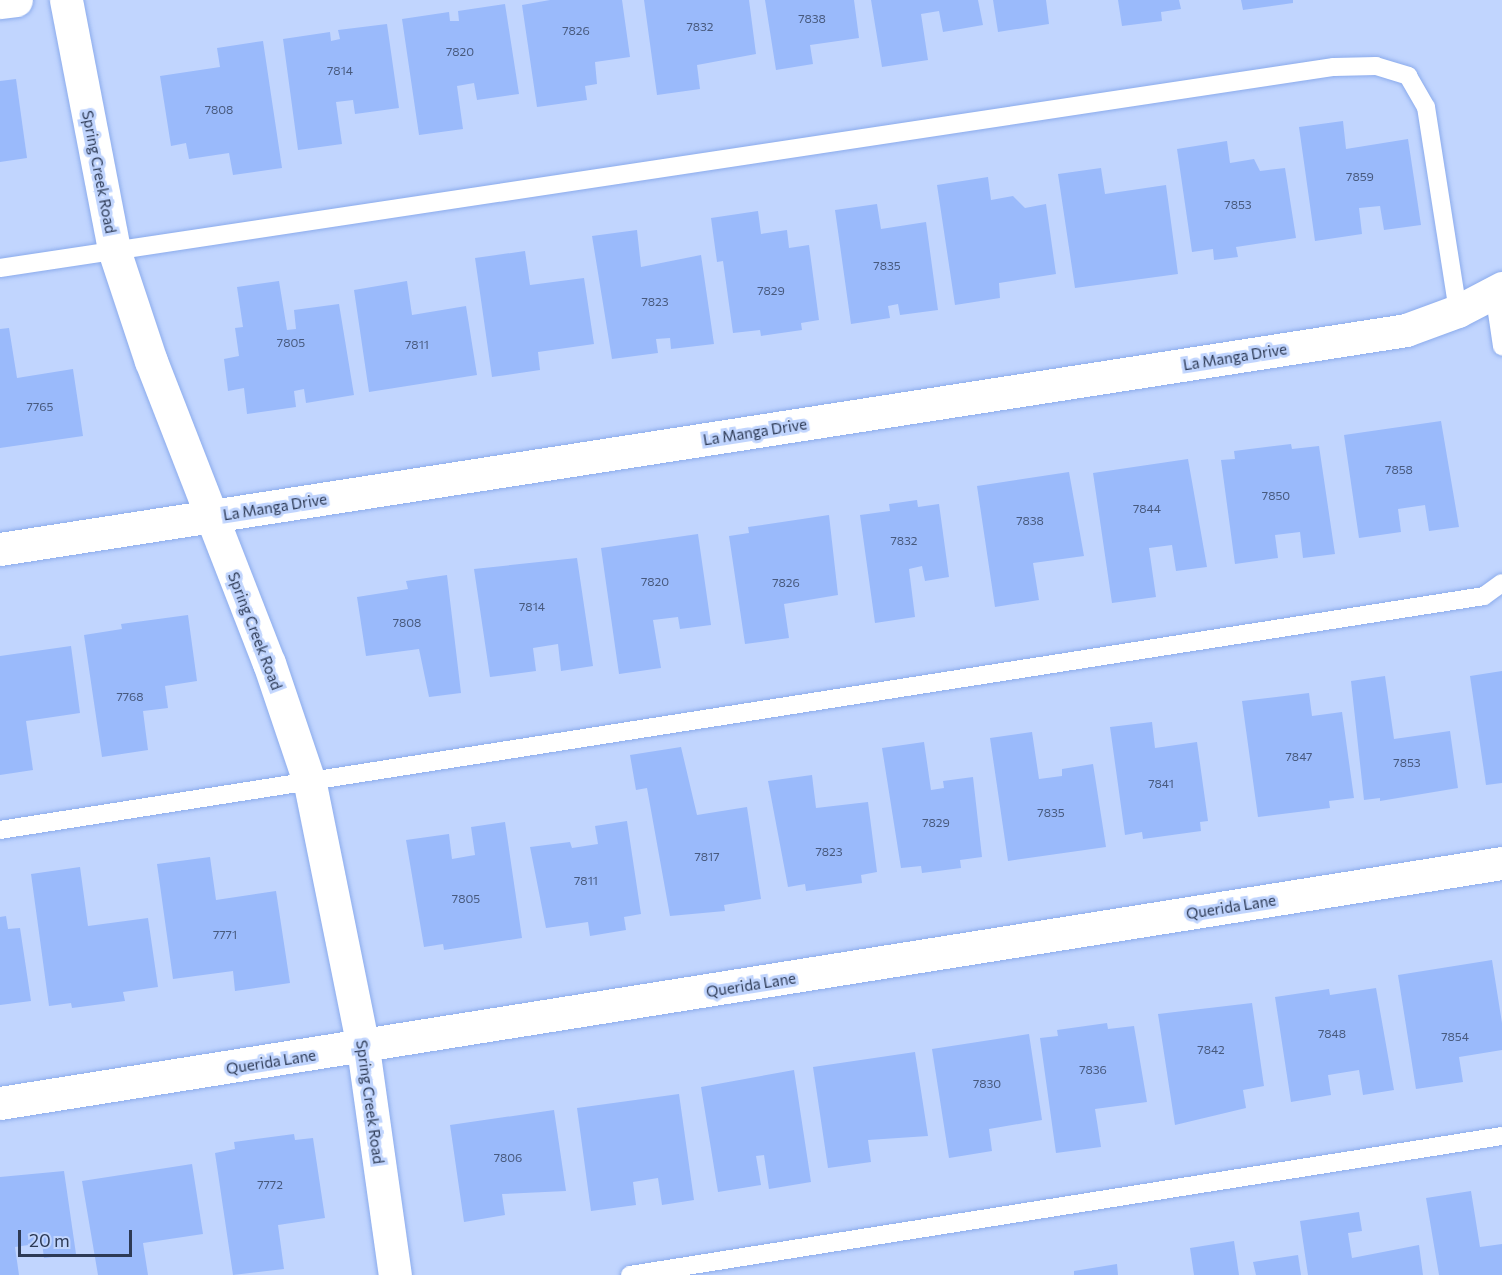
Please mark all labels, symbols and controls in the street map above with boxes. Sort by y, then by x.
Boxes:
house number: 7838 [798,12,826,26]
house number: 7832 [686,20,714,34]
house number: 7826 [562,24,590,38]
house number: 7820 [446,45,474,59]
house number: 7814 [327,64,353,78]
house number: 7808 [205,103,233,117]
street label: Spring Creek Road [78,109,120,235]
house number: 7859 [1346,170,1374,184]
house number: 7853 [1224,198,1252,212]
house number: 7835 [873,259,901,273]
house number: 7829 [757,284,785,298]
house number: 7823 [641,295,669,309]
house number: 7805 [277,336,305,350]
house number: 7811 [405,338,429,352]
street label: La Manga Drive [1182,340,1288,374]
house number: 7765 [27,400,53,414]
street label: La Manga Drive [702,415,808,449]
house number: 7858 [1385,463,1413,477]
house number: 7850 [1262,489,1290,503]
street label: La Manga Drive [222,490,328,524]
house number: 7844 [1133,502,1161,516]
house number: 7838 [1016,514,1044,528]
house number: 7832 [890,534,918,548]
street label: Spring Creek Road [224,569,286,693]
house number: 7820 [641,575,669,589]
house number: 7826 [772,576,800,590]
house number: 7814 [519,600,545,614]
house number: 7808 [393,616,421,630]
house number: 7768 [116,690,144,704]
house number: 7847 [1286,750,1312,764]
house number: 7853 [1393,756,1421,770]
house number: 7841 [1148,777,1174,791]
house number: 7835 [1037,806,1065,820]
house number: 7829 [922,816,950,830]
house number: 7823 [815,845,843,859]
house number: 7817 [694,850,720,864]
house number: 7811 [574,874,598,888]
street label: Querida Lane [1185,891,1277,923]
house number: 7805 [452,892,480,906]
house number: 7771 [213,928,237,942]
street label: Querida Lane [705,969,797,1001]
house number: 7848 [1318,1027,1346,1041]
house number: 7854 [1441,1030,1469,1044]
street label: Spring Creek Road [352,1039,388,1165]
house number: 7842 [1197,1043,1225,1057]
street label: Querida Lane [225,1046,317,1078]
house number: 7836 [1079,1063,1107,1077]
house number: 7830 [973,1077,1001,1091]
house number: 7806 [494,1151,522,1165]
house number: 7772 [257,1178,283,1192]
scale bar [21,1218,135,1256]
text: 20 m [29,1229,70,1251]

